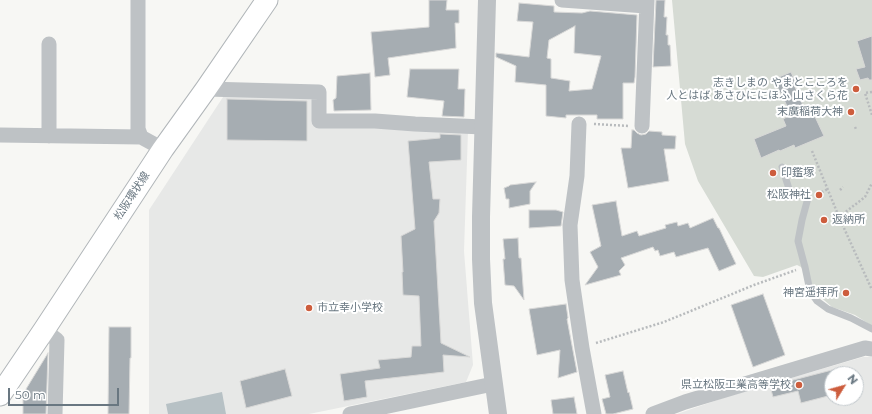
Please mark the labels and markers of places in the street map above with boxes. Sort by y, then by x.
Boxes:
place label: 志きしまの やまとこころを 人とはば あさひににほふ 山さくら花 [666,76,848,102]
marker: 志きしまの やまとこころを 人とはば あさひににほふ 山さくら花 [851,84,861,94]
place label: 末廣稲荷大神 [777,105,843,119]
marker: 末廣稲荷大神 [846,107,856,117]
place label: 印鑑塚 [781,166,814,180]
marker: 印鑑塚 [768,168,778,178]
place label: 松阪神社 [767,188,811,202]
marker: 松阪神社 [814,190,824,200]
place label: 返納所 [832,213,865,227]
marker: 返納所 [819,215,829,225]
place label: 神宮遥拝所 [783,286,838,300]
marker: 神宮遥拝所 [841,288,851,298]
place label: 市立幸小学校 [317,301,383,315]
marker: 市立幸小学校 [304,303,314,313]
place label: 県立松阪工業高等学校 [681,378,791,392]
marker: 県立松阪工業高等学校 [794,380,804,390]

